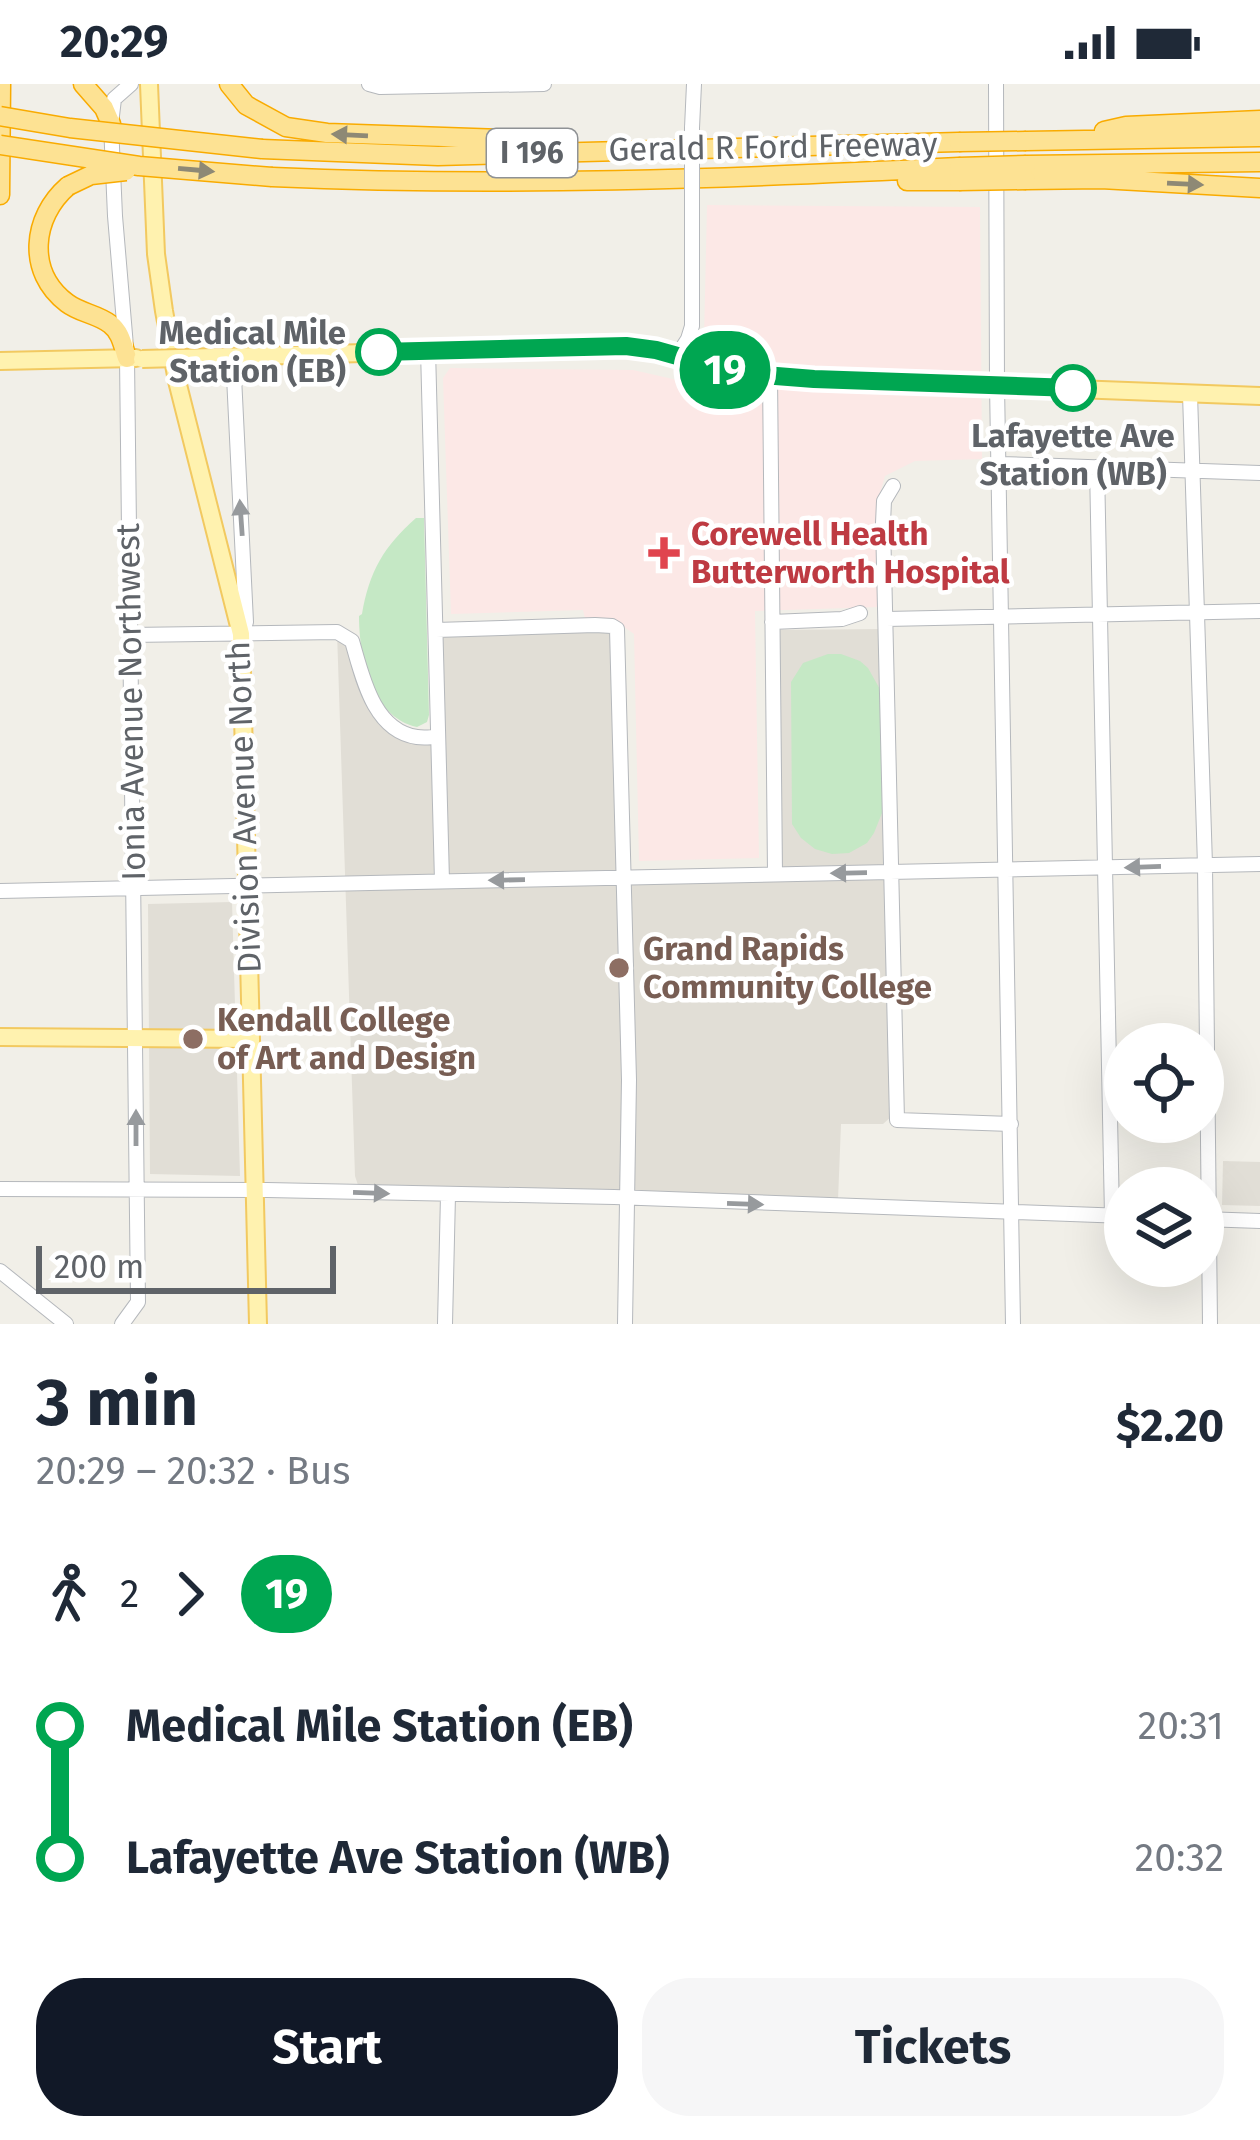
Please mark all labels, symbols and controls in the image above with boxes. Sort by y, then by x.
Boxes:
text: 20:29 [60,15,168,69]
street label: Gerald R Ford Freeway [608,124,938,170]
one-way arrow [330,125,368,144]
road number: I 196 [487,129,577,177]
one-way arrow [177,161,215,180]
one-way arrow [1167,175,1205,194]
place label: Medical Mile Station (EB) [159,313,346,391]
marker: Medical Mile Station (EB) [357,330,401,374]
line badge: 19 [671,331,779,409]
text: 19 [703,345,747,395]
marker: Lafayette Ave Station (WB) [1051,366,1095,410]
place label: Lafayette Ave Station (WB) [971,416,1175,494]
one-way arrow [232,499,251,536]
place label: Corewell Health Butterworth Hospital [691,514,1010,592]
street label: Ionia Avenue Northwest [108,523,154,881]
marker: Corewell Health Butterworth Hospital [648,537,680,569]
street label: Division Avenue North [218,640,270,974]
one-way arrow [1123,858,1161,877]
one-way arrow [829,864,867,883]
one-way arrow [487,871,525,890]
place label: Grand Rapids Community College [643,929,932,1007]
marker: Grand Rapids Community College [606,955,632,981]
place label: Kendall College of Art and Design [217,1000,476,1078]
map controls [1104,1023,1224,1287]
button: locate [1104,1023,1224,1143]
marker: Kendall College of Art and Design [180,1026,206,1052]
one-way arrow [126,1108,146,1146]
button: layers [1104,1167,1224,1287]
one-way arrow [353,1183,391,1202]
one-way arrow [727,1195,765,1214]
scale bar [36,1240,336,1293]
text: 200 m [54,1247,144,1287]
text: 3 min [36,1363,198,1442]
text: $2.20 [1116,1399,1224,1453]
text: 20:29 – 20:32 · Bus [36,1448,351,1494]
icon: walk [36,1561,102,1627]
icon: forward [157,1561,223,1627]
text: 19 [265,1569,308,1619]
text: 2 [120,1571,139,1617]
text: Medical Mile Station (EB) [126,1699,633,1753]
text: 20:31 [1138,1703,1224,1749]
text: Lafayette Ave Station (WB) [126,1831,670,1885]
text: 20:32 [1135,1835,1224,1881]
button: Start [36,1978,618,2116]
button: Tickets [642,1978,1224,2116]

